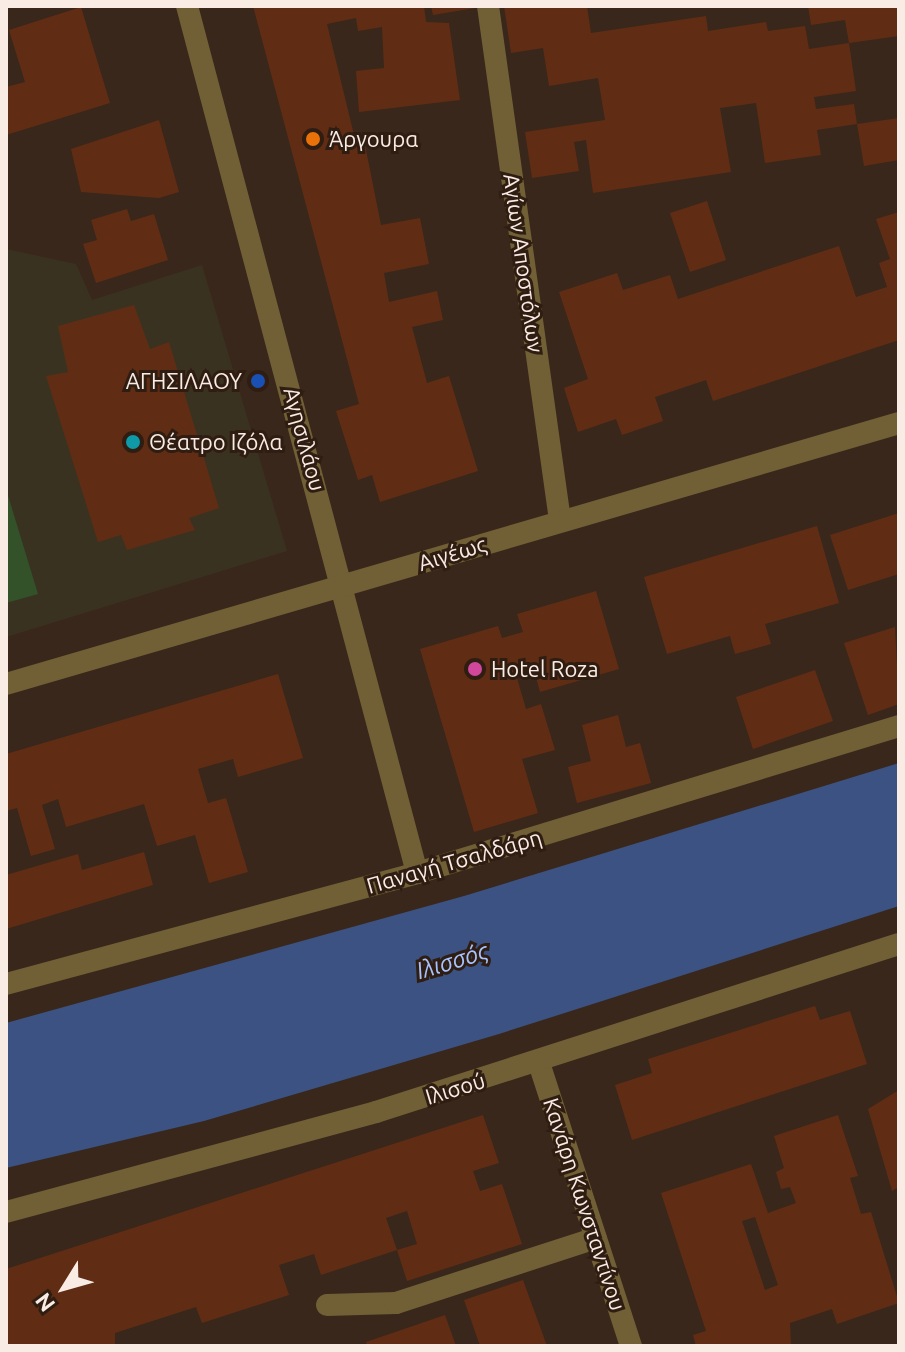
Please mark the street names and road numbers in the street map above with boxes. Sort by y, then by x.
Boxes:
street label: Αγίων Αποστόλων [498,172,550,354]
street label: Αγησιλάου [278,384,332,494]
street label: Αιγέως [415,530,489,576]
street label: Παναγή Τσαλδάρη [363,823,545,899]
street label: Ιλισού [422,1066,488,1110]
street label: Κανάρη Κωνσταντίνου [538,1094,632,1314]

